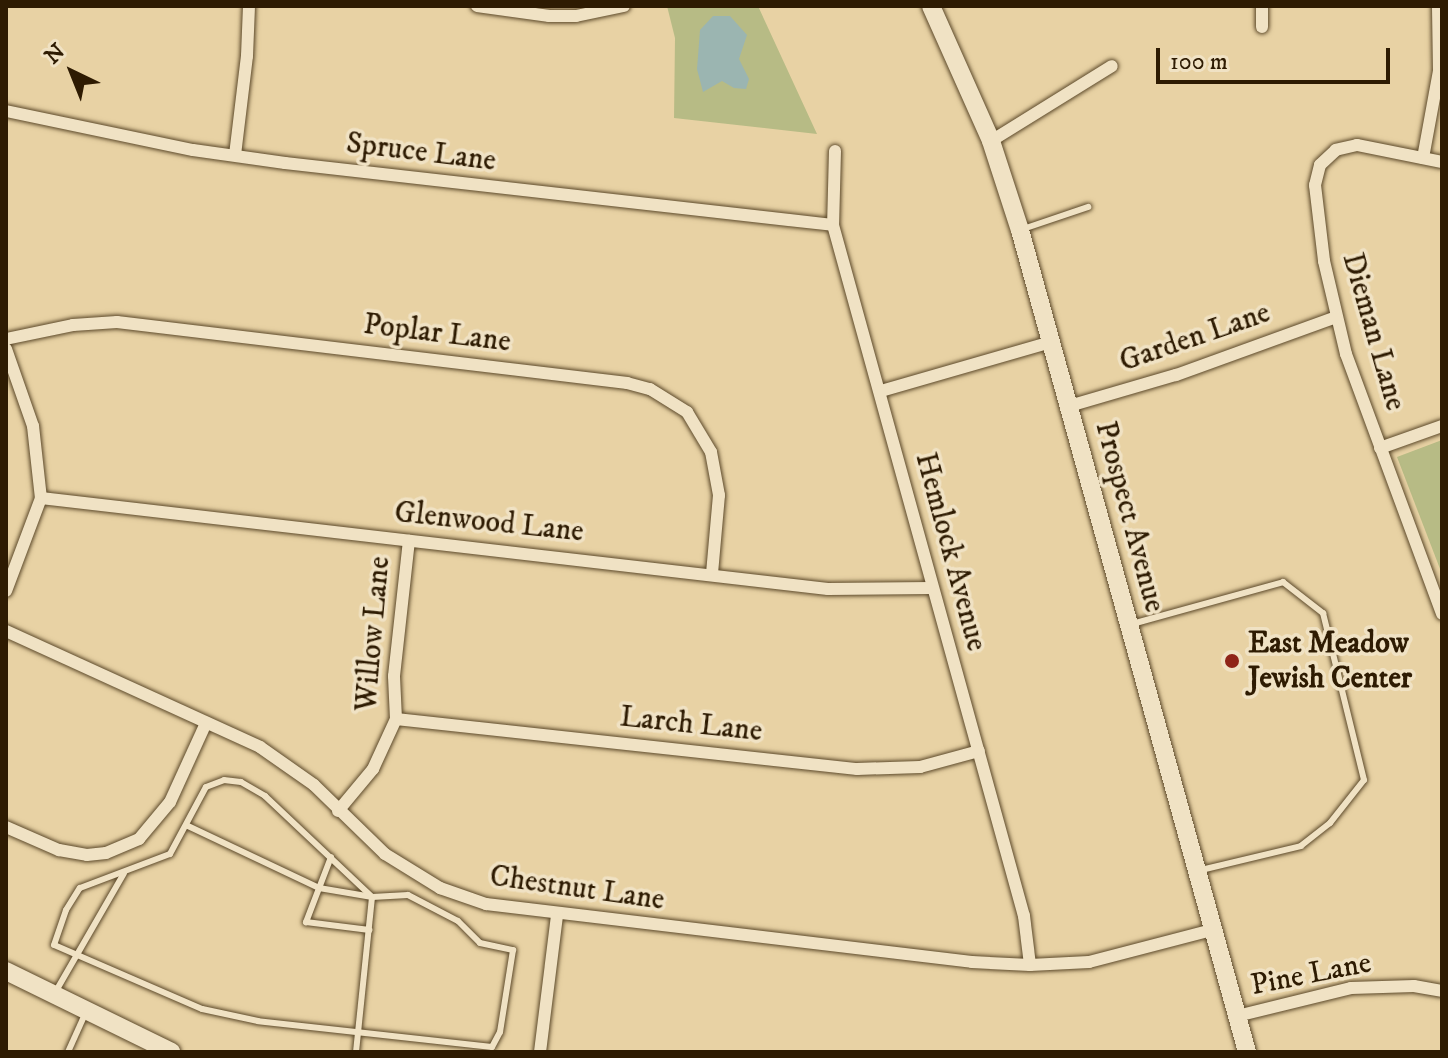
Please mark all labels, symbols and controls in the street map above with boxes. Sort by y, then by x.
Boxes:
north arrow [32,32,112,112]
scale bar [1160,32,1394,82]
text: N [39,38,71,70]
text: 100 m [1170,47,1228,77]
street label: Spruce Lane [344,126,498,180]
street label: Dieman Lane [1333,249,1413,415]
street label: Garden Lane [1115,295,1275,381]
street label: Poplar Lane [361,307,513,361]
street label: Prospect Avenue [1086,418,1172,616]
street label: Hemlock Avenue [906,449,994,655]
street label: Glenwood Lane [393,495,585,551]
street label: Willow Lane [349,555,399,713]
place label: East Meadow Jewish Center [1248,626,1412,696]
marker: East Meadow Jewish Center [1223,652,1241,670]
street label: Larch Lane [618,700,764,750]
street label: Chestnut Lane [487,859,667,919]
street label: Pine Lane [1248,946,1374,1004]

